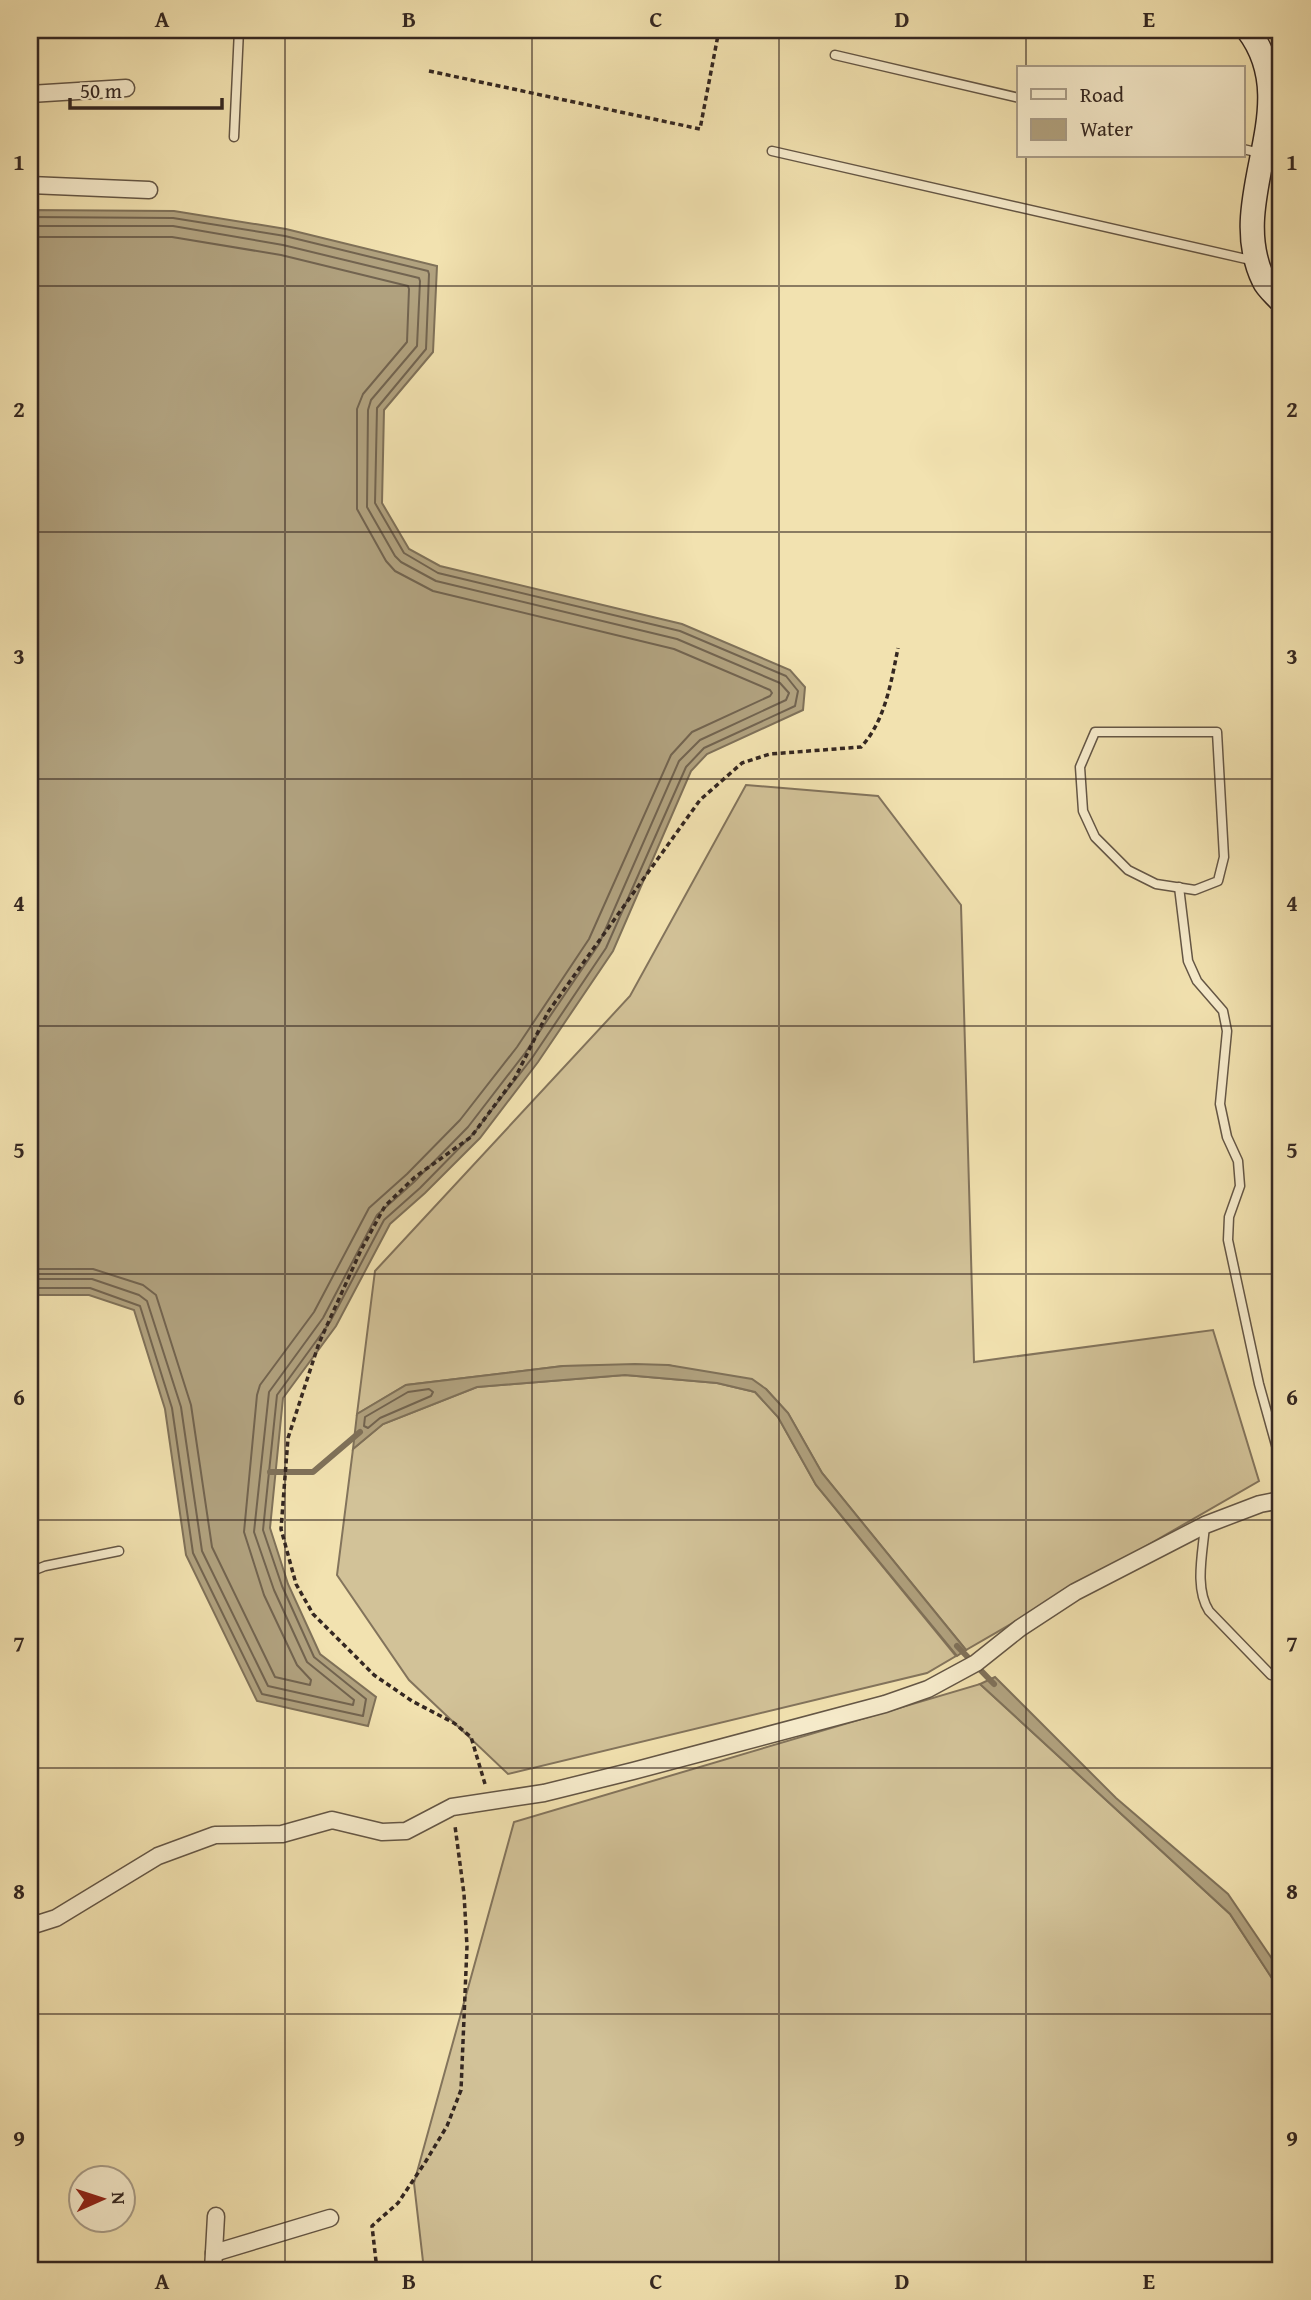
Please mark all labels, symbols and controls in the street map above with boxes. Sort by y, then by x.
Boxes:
text: A [155,2,170,35]
text: B [402,2,416,35]
text: C [649,2,663,35]
text: D [895,2,910,35]
text: E [1143,2,1155,35]
scale bar [70,66,222,110]
legend [1017,66,1244,158]
text: 50 m [80,75,122,106]
text: Road [1080,79,1125,110]
text: Water [1080,113,1133,144]
text: 1 [13,145,25,178]
text: 1 [1286,145,1298,178]
text: 2 [13,392,25,425]
text: 2 [1286,392,1298,425]
text: 3 [13,639,25,672]
text: 3 [1286,639,1298,672]
text: 4 [13,886,25,919]
text: 4 [1286,886,1298,919]
text: 5 [13,1133,25,1166]
text: 5 [1286,1133,1298,1166]
text: 6 [13,1380,25,1413]
text: 6 [1286,1380,1298,1413]
text: 7 [13,1627,25,1660]
text: 7 [1286,1627,1298,1660]
text: 8 [13,1874,25,1907]
text: 8 [1286,1874,1298,1907]
text: 9 [13,2121,25,2154]
text: 9 [1286,2121,1298,2154]
north arrow [66,2164,136,2234]
text: N [105,2191,133,2205]
text: A [155,2264,170,2297]
text: B [402,2264,416,2297]
text: C [649,2264,663,2297]
text: D [895,2264,910,2297]
text: E [1143,2264,1155,2297]

